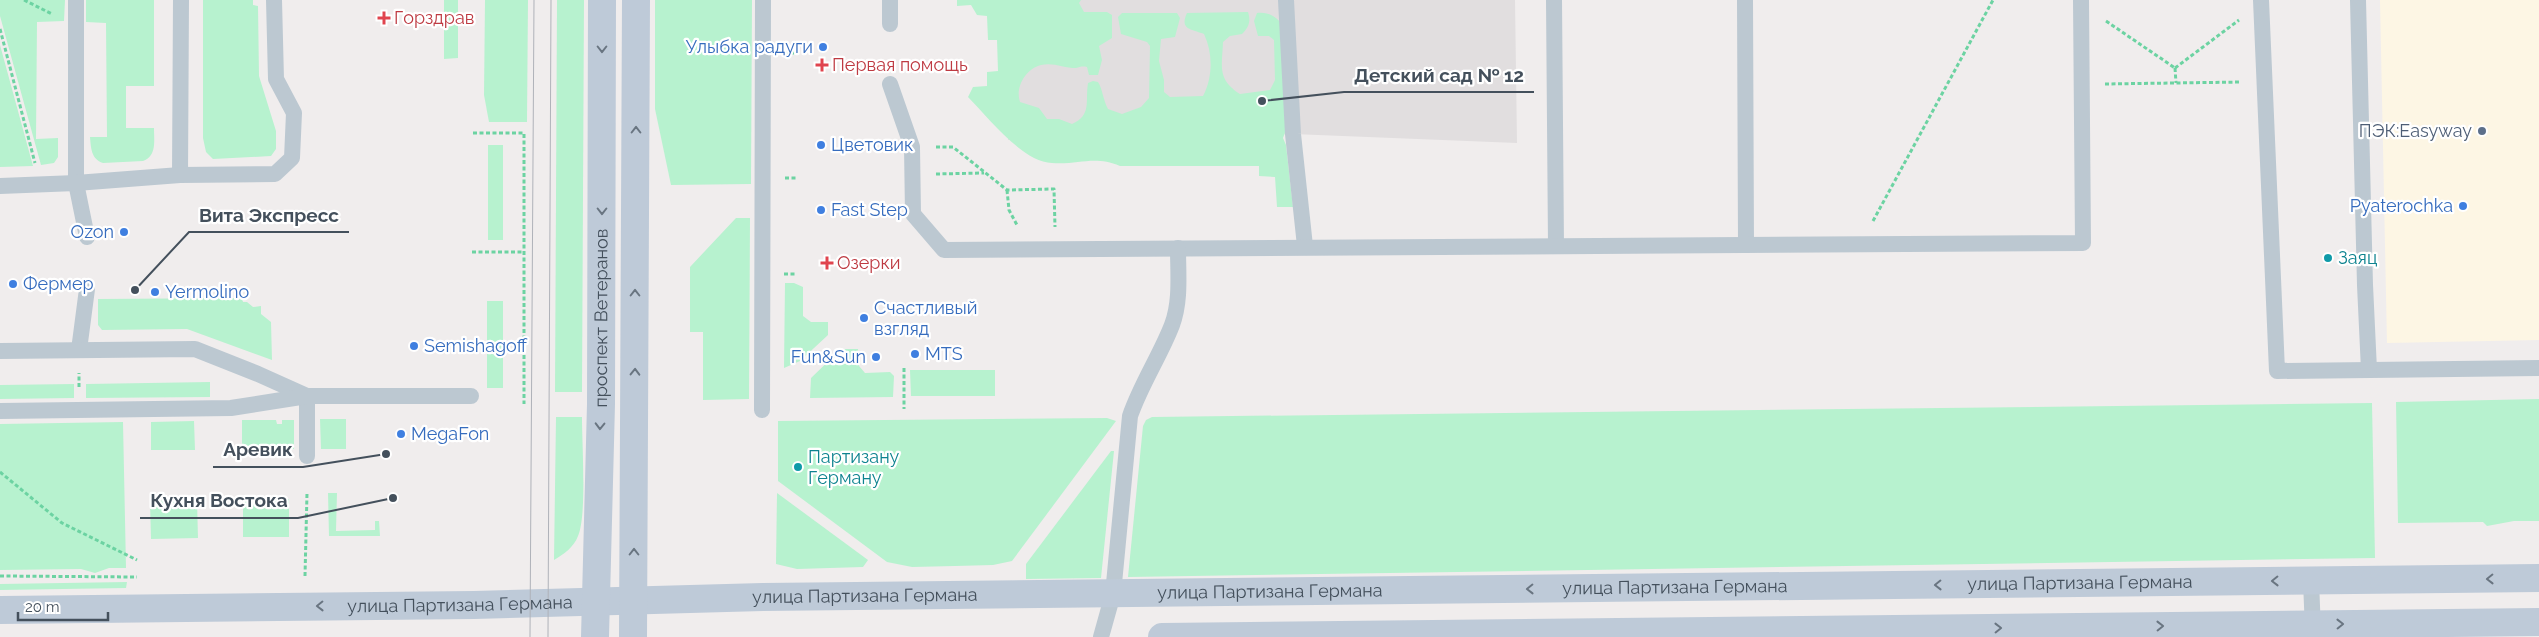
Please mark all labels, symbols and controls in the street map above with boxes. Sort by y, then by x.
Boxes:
place label: Горздрав [394,7,474,28]
marker: Горздрав [378,12,390,24]
place label: Улыбка радуги [686,36,813,57]
marker: Улыбка радуги [817,41,829,53]
one-way arrow [597,45,607,53]
place label: Первая помощь [832,54,968,75]
callout: Детский сад № 12 [1344,58,1534,92]
marker: Первая помощь [816,59,828,71]
text: Детский сад № 12 [1354,64,1524,86]
place label: ПЭК:Easyway [2359,120,2472,141]
marker: ПЭК:Easyway [2476,125,2488,137]
one-way arrow [631,126,641,134]
place label: Цветовик [831,134,913,155]
marker: Цветовик [815,139,827,151]
place label: Pyaterochka [2350,195,2453,216]
callout: Вита Экспресс [189,198,349,232]
place label: Fast Step [831,199,908,220]
marker: Pyaterochka [2457,200,2469,212]
text: Вита Экспресс [199,204,339,226]
marker: Fast Step [815,204,827,216]
one-way arrow [597,208,607,215]
place label: Ozon [71,221,114,242]
marker: Ozon [118,226,130,238]
street label: проспект Ветеранов [590,229,611,408]
place label: Заяц [2338,247,2377,268]
place label: Озерки [837,252,901,273]
marker: Заяц [2322,252,2334,264]
marker: Озерки [821,257,833,269]
place label: Фермер [23,273,94,294]
marker: Фермер [7,278,19,290]
place label: Yermolino [165,281,250,302]
marker: Yermolino [149,286,161,298]
one-way arrow [630,289,640,296]
place label: Счастливый взгляд [874,297,977,339]
marker: Счастливый взгляд [858,312,870,324]
place label: Semishagoff [424,335,528,356]
marker: Semishagoff [408,340,420,352]
place label: MTS [925,343,963,364]
place label: Fun&Sun [791,346,866,367]
marker: MTS [909,348,921,360]
marker: Fun&Sun [870,351,882,363]
one-way arrow [629,368,640,376]
one-way arrow [595,422,606,430]
place label: MegaFon [411,423,489,444]
marker: MegaFon [395,428,407,440]
callout: Аревик [213,433,303,467]
text: Аревик [223,438,293,460]
place label: Партизану Герману [808,446,899,488]
marker: Партизану Герману [792,461,804,473]
callout: Кухня Востока [140,484,298,518]
text: Кухня Востока [150,489,288,511]
one-way arrow [628,548,639,556]
street label: улица Партизана Германа [1967,571,2193,594]
one-way arrow [2486,574,2494,584]
street label: улица Партизана Германа [1562,575,1788,598]
one-way arrow [2271,576,2279,586]
street label: улица Партизана Германа [1157,579,1383,603]
one-way arrow [1934,580,1942,590]
street label: улица Партизана Германа [752,584,978,607]
one-way arrow [1526,584,1534,594]
scale bar [18,590,108,622]
street label: улица Партизана Германа [347,591,573,616]
text: 20 m [25,598,60,616]
one-way arrow [316,601,324,611]
one-way arrow [2337,619,2345,629]
one-way arrow [2157,621,2165,631]
one-way arrow [1994,623,2002,633]

